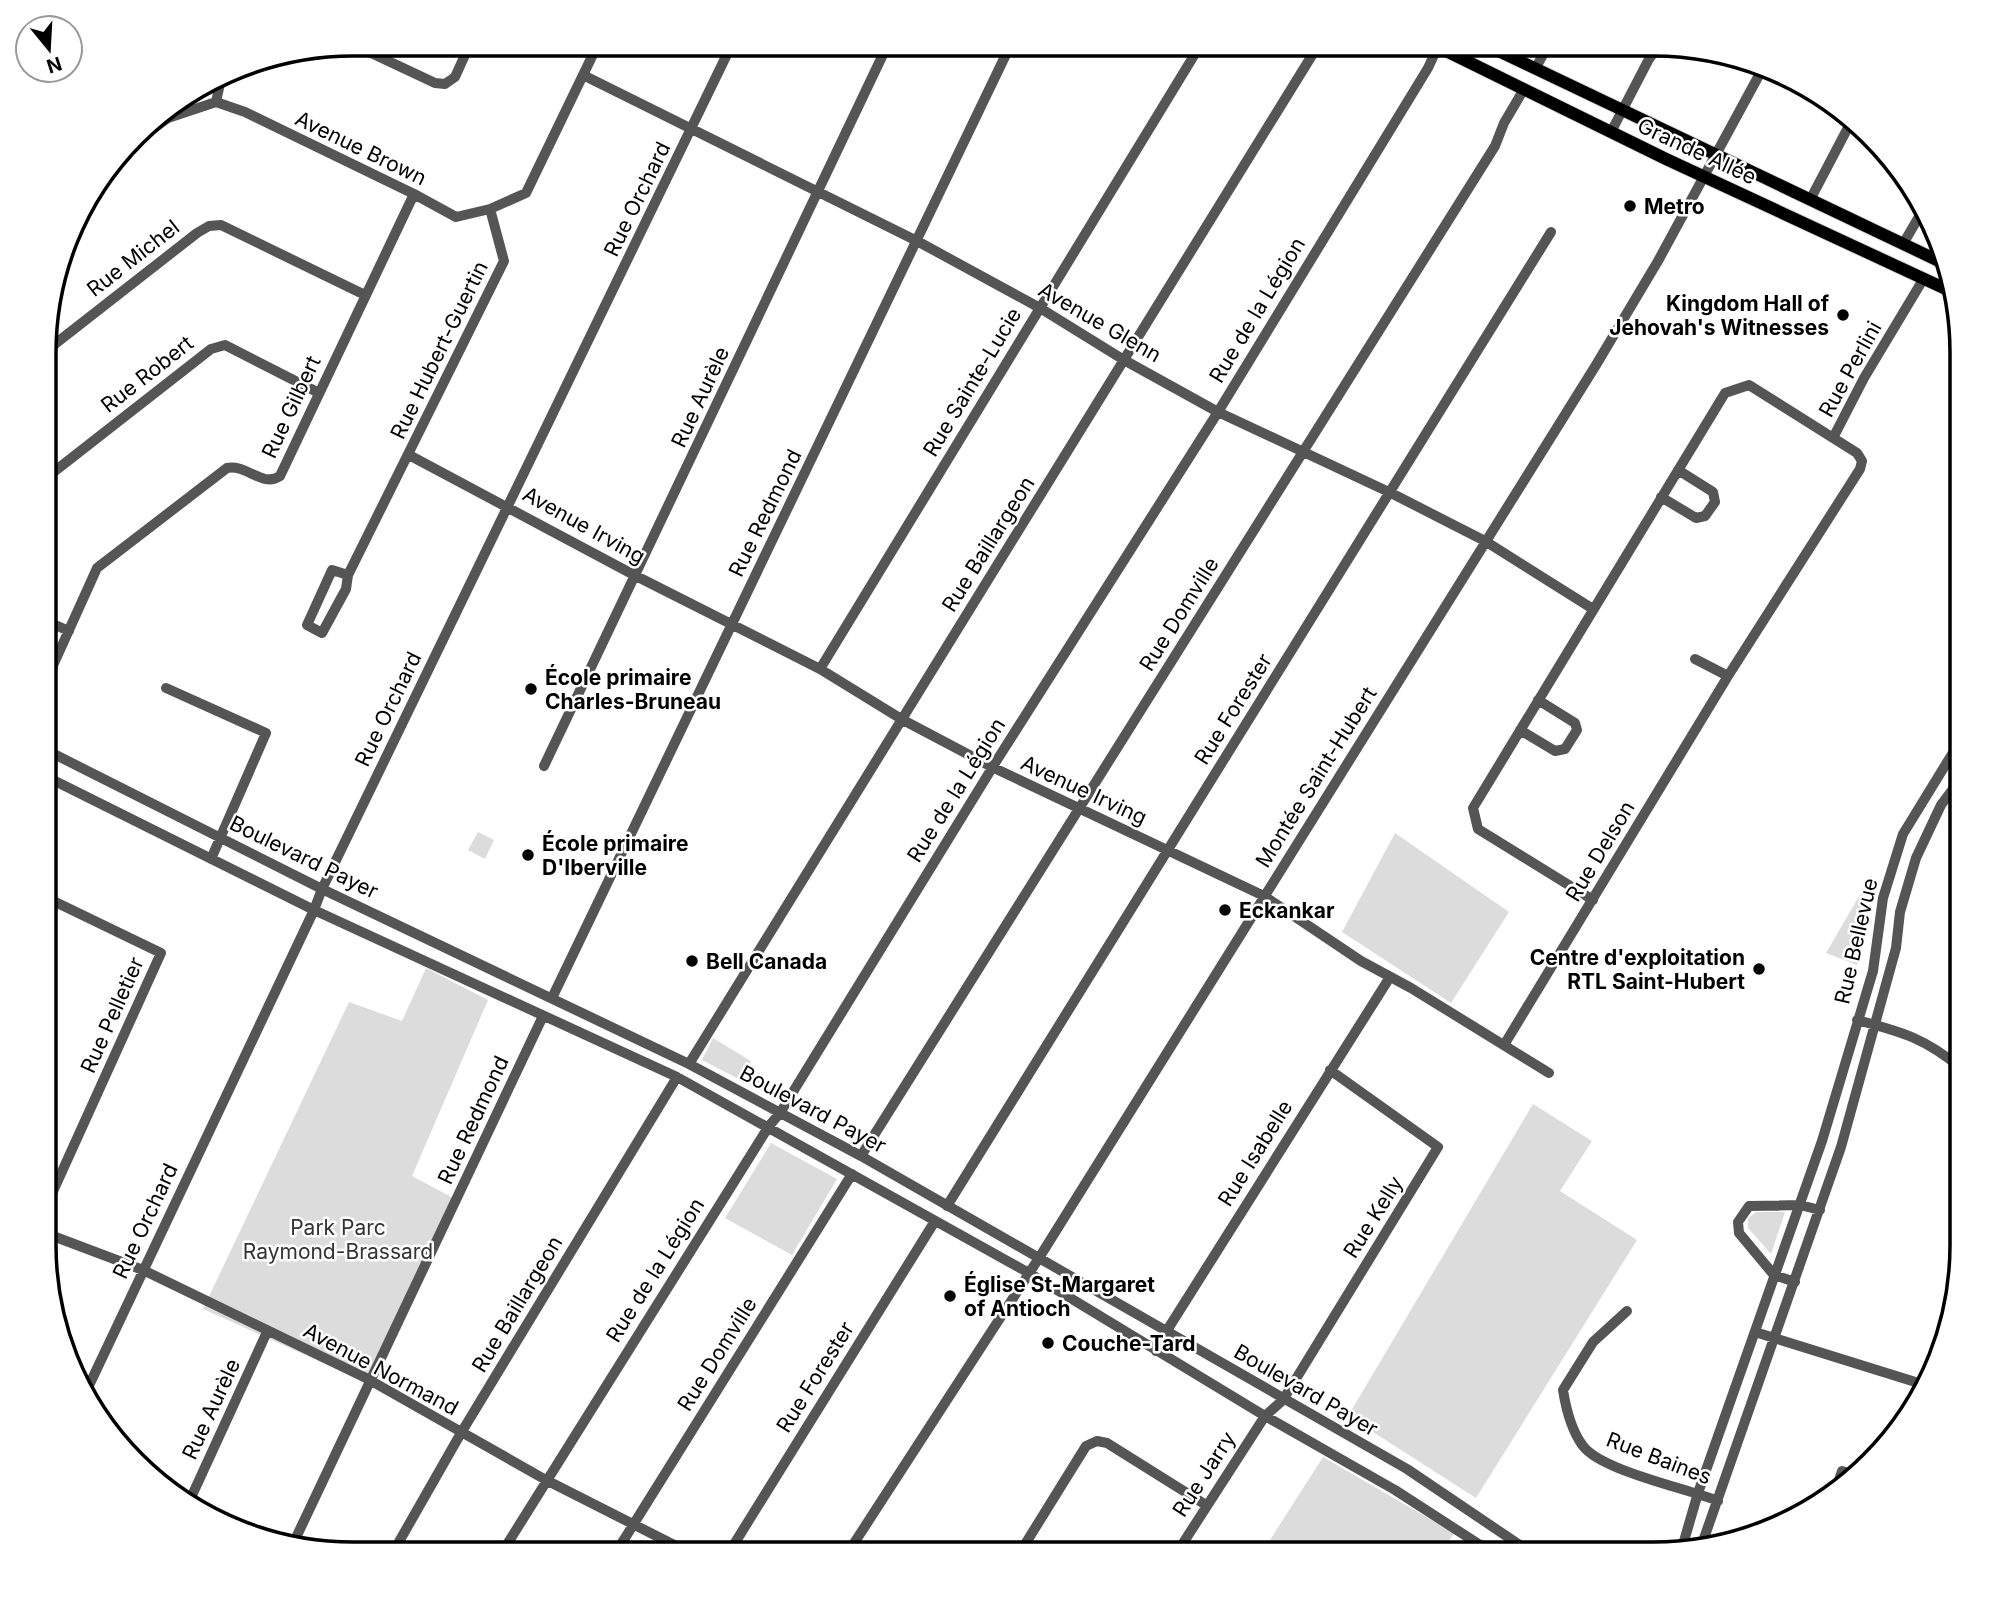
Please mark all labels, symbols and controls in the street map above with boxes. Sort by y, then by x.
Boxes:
north arrow [14,14,84,84]
text: N [44,52,65,78]
street label: Avenue Brown [291,105,431,191]
street label: Grande Allée [1634,113,1760,189]
street label: Rue Orchard [599,138,675,260]
place label: Metro [1644,194,1705,219]
marker: Metro [1622,198,1638,214]
street label: Rue Michel [82,214,184,302]
street label: Rue de la Légion [1204,233,1310,387]
street label: Rue Hubert-Guertin [385,257,493,443]
street label: Avenue Glenn [1034,277,1166,367]
place label: Kingdom Hall of Jehovah's Witnesses [1609,291,1830,340]
street label: Rue Sainte-Lucie [918,303,1026,461]
marker: Kingdom Hall of Jehovah's Witnesses [1835,307,1851,323]
street label: Rue Perlini [1813,317,1887,421]
street label: Rue Robert [96,330,198,418]
street label: Rue Aurèle [666,343,734,451]
street label: Rue Gilbert [256,352,326,462]
street label: Rue Redmond [723,445,807,581]
street label: Rue Baillargeon [937,472,1039,616]
street label: Avenue Irving [519,481,649,569]
street label: Rue Domville [1134,553,1224,675]
street label: Rue Orchard [350,648,426,770]
street label: Rue Forester [1189,649,1277,769]
place label: École primaire Charles-Bruneau [545,664,721,714]
marker: École primaire Charles-Bruneau [523,681,539,697]
street label: Montée Saint-Hubert [1250,682,1382,872]
street label: Rue de la Légion [902,713,1010,867]
street label: Avenue Irving [1017,750,1151,830]
street label: Rue Delson [1560,796,1640,906]
street label: Boulevard Payer [226,810,382,904]
place label: École primaire D'Iberville [542,830,688,880]
marker: École primaire D'Iberville [520,847,536,863]
street label: Rue Bellevue [1829,876,1883,1006]
place label: Eckankar [1239,898,1335,923]
marker: Eckankar [1217,902,1233,918]
place label: Centre d'exploitation RTL Saint-Hubert [1530,945,1745,994]
place label: Bell Canada [706,949,827,974]
street label: Rue Pelletier [75,953,149,1077]
marker: Bell Canada [684,953,700,969]
marker: Centre d'exploitation RTL Saint-Hubert [1751,961,1767,977]
street label: Rue Redmond [432,1052,514,1188]
street label: Boulevard Payer [736,1060,890,1158]
street label: Rue Isabelle [1213,1095,1297,1211]
street label: Rue Orchard [107,1159,183,1283]
street label: Rue Kelly [1338,1171,1408,1263]
street label: Rue de la Légion [601,1193,709,1347]
park label: Park Parc Raymond-Brassard [243,1215,433,1264]
street label: Rue Baillargeon [467,1231,567,1377]
place label: Église St-Margaret of Antioch [964,1271,1155,1321]
marker: Église St-Margaret of Antioch [942,1288,958,1304]
street label: Rue Domville [672,1293,762,1415]
street label: Rue Forester [771,1317,859,1437]
street label: Avenue Normand [299,1318,463,1420]
place label: Couche-Tard [1062,1331,1196,1356]
marker: Couche-Tard [1040,1335,1056,1351]
street label: Boulevard Payer [1230,1339,1382,1441]
street label: Rue Aurèle [177,1355,245,1463]
street label: Rue Jarry [1167,1427,1241,1521]
street label: Rue Baines [1603,1427,1715,1489]

